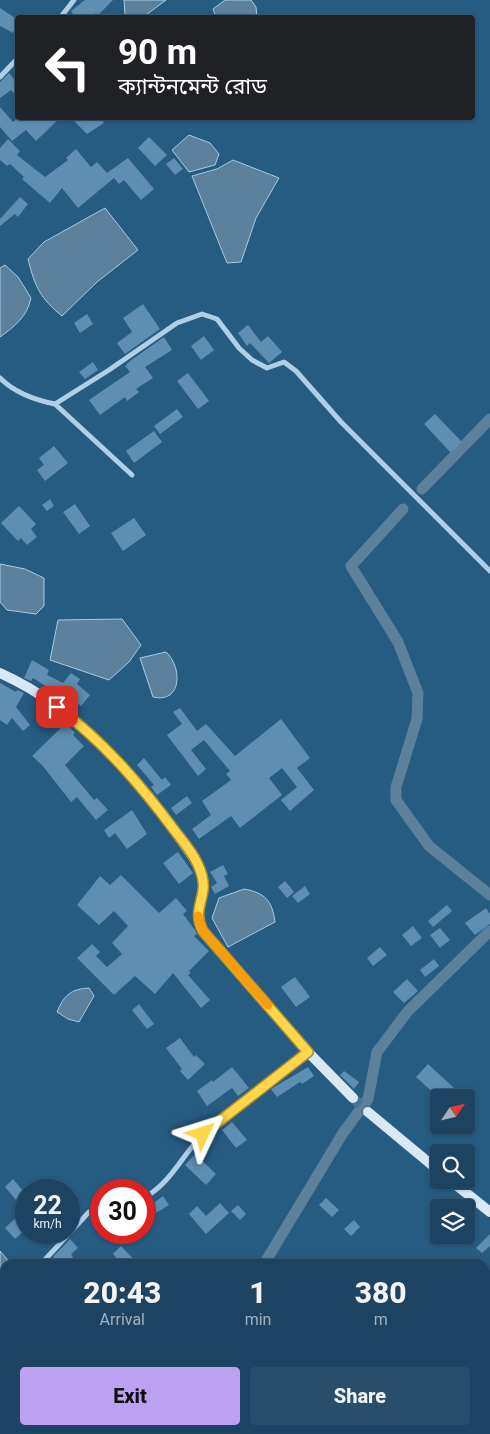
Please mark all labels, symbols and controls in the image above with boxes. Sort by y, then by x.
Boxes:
text: 90 m [118,32,197,73]
icon: left [35,35,100,100]
text: ক্যান্টনমেন্ট রোড [118,74,267,99]
pin [36,686,78,728]
icon: arrive [43,693,71,721]
north arrow [430,1089,475,1134]
map controls [430,1089,475,1244]
position arrow [176,1107,228,1159]
button: search [430,1144,475,1189]
speed limit sign: 30 [90,1179,155,1244]
text: 22 [33,1191,62,1220]
button: layers [430,1199,475,1244]
text: km/h [33,1217,62,1231]
text: 20:43 [83,1275,161,1310]
text: 1 [249,1275,267,1310]
text: 380 [355,1275,407,1310]
text: Arrival [100,1310,145,1329]
text: min [245,1310,271,1329]
text: m [374,1310,388,1329]
button: Exit [20,1367,240,1425]
button: Share [250,1367,470,1425]

